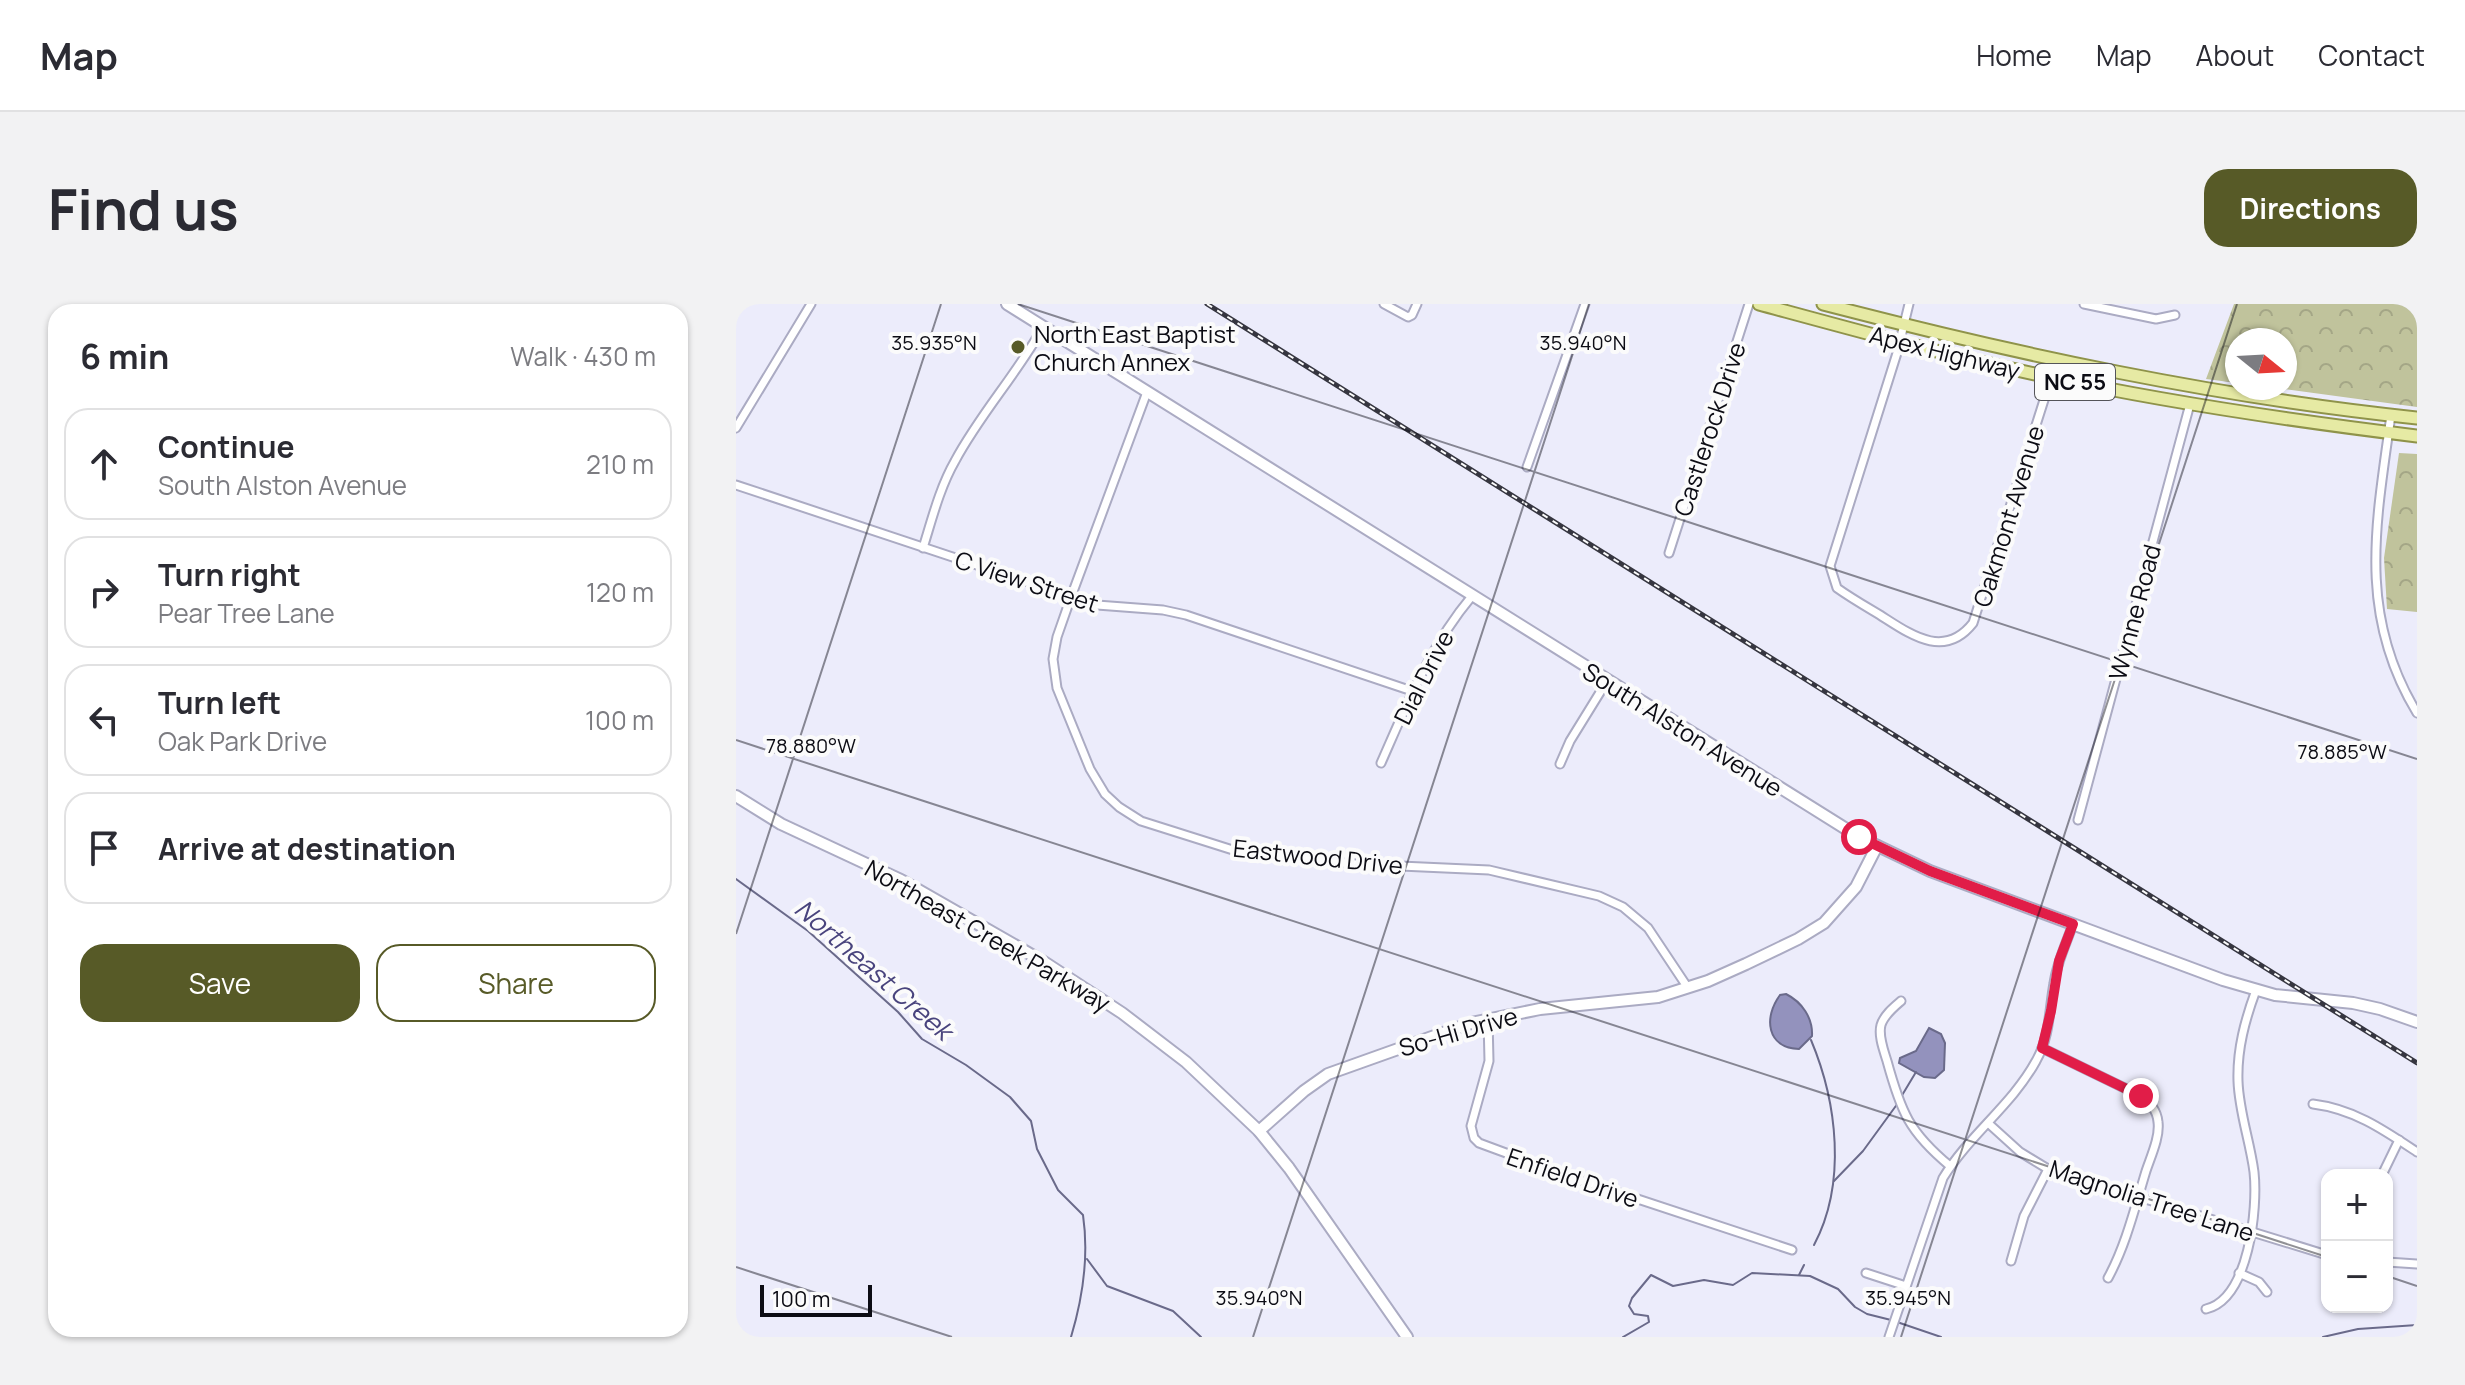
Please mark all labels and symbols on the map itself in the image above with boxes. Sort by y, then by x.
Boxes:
place label: North East Baptist Church Annex [1034,317,1236,378]
street label: Apex Highway [1866,317,2024,387]
north arrow [2225,328,2297,400]
text: 35.935°N [891,329,977,356]
text: 35.940°N [1540,329,1626,356]
marker: North East Baptist Church Annex [1009,338,1027,356]
street label: Castlerock Drive [1665,338,1753,520]
road number: NC 55 [2035,364,2115,400]
street label: Oakmont Avenue [1965,421,2051,611]
street label: Wynne Road [2100,540,2168,684]
street label: C View Street [951,542,1103,620]
street label: Dial Drive [1385,624,1461,730]
street label: South Alston Avenue [1577,654,1789,804]
text: 78.880°W [766,732,856,759]
text: 78.885°W [2297,738,2387,765]
route start [1841,819,1877,855]
street label: Eastwood Drive [1231,831,1405,881]
street label: Northeast Creek Parkway [860,853,1116,1017]
water label: Northeast Creek [789,892,959,1046]
street label: So-Hi Drive [1395,998,1521,1064]
route end [2123,1078,2159,1114]
street label: Enfield Drive [1503,1139,1643,1215]
street label: Magnolia Tree Lane [2045,1151,2259,1249]
scale bar [760,1281,872,1317]
text: 35.940°N [1216,1284,1302,1311]
text: 35.945°N [1865,1284,1951,1311]

